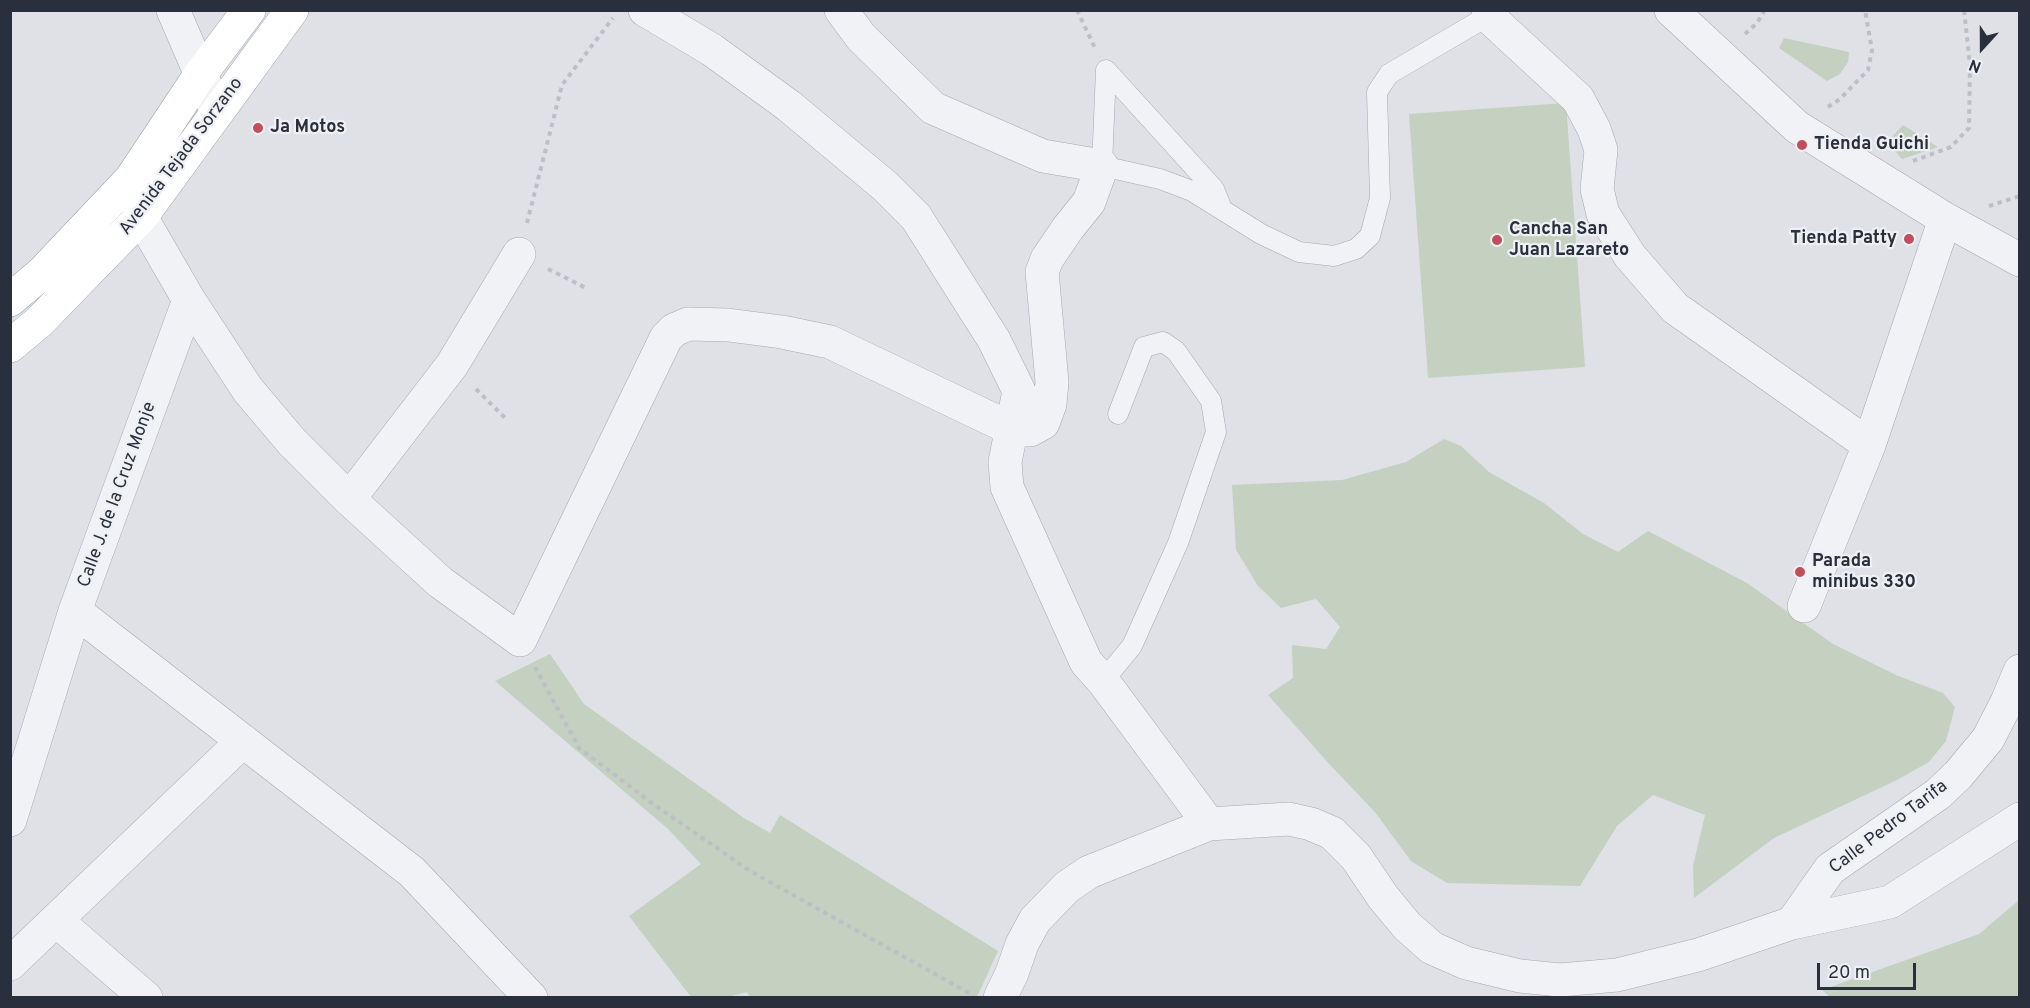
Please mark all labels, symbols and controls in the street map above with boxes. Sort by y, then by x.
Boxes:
north arrow [1952,18,2012,78]
text: N [1967,53,1985,76]
street label: Avenida Tejada Sorzano [116,74,248,240]
place label: Ja Motos [270,117,345,139]
marker: Ja Motos [251,121,265,135]
place label: Tienda Guichi [1814,134,1929,156]
marker: Tienda Guichi [1795,138,1809,152]
place label: Cancha San Juan Lazareto [1509,219,1629,262]
place label: Tienda Patty [1790,228,1897,250]
marker: Tienda Patty [1902,232,1916,246]
marker: Cancha San Juan Lazareto [1490,233,1504,247]
street label: Calle J. de la Cruz Monje [74,399,162,591]
place label: Parada minibus 330 [1812,551,1916,594]
marker: Parada minibus 330 [1793,565,1807,579]
street label: Calle Pedro Tarifa [1826,776,1952,880]
scale bar [1820,951,1919,989]
text: 20 m [1828,962,1870,985]

